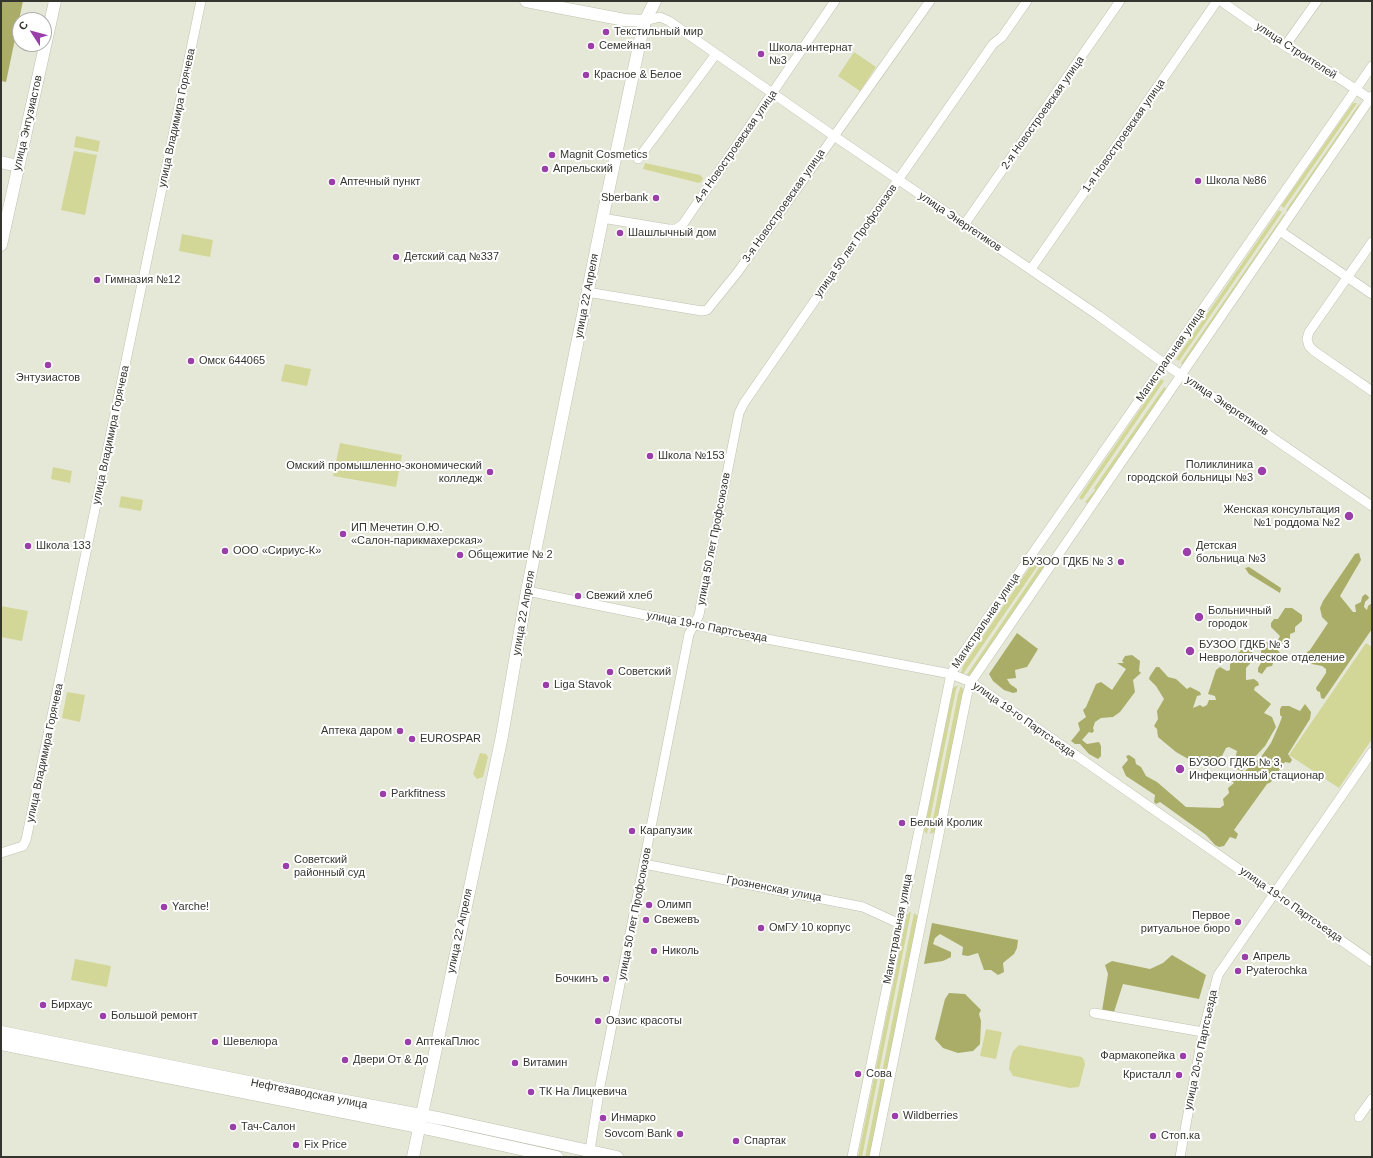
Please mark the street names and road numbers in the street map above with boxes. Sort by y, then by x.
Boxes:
street label: улица Строителей [1253,20,1339,82]
street label: улица Владимира Горячева [156,47,198,189]
street label: 2-я Новостроевская улица [999,54,1087,172]
street label: улица Энтузиастов [11,74,45,172]
street label: 1-я Новостроевская улица [1080,77,1168,195]
street label: 4-я Новостроевская улица [692,88,780,206]
street label: 3-я Новостроевская улица [740,147,828,265]
street label: улица 50 лет Профсоюзов [812,182,900,300]
street label: улица Энергетиков [916,189,1004,255]
street label: улица 22 Апреля [572,252,602,340]
street label: Магистральная улица [1133,305,1209,405]
street label: улица Владимира Горячева [90,364,132,506]
street label: улица Энергетиков [1183,373,1271,439]
street label: улица 50 лет Профсоюзов [695,472,733,606]
street label: улица 22 Апреля [510,569,538,657]
street label: Магистральная улица [949,571,1023,671]
street label: улица 19-го Партсъезда [646,609,768,645]
street label: улица 19-го Партсъезда [970,679,1078,761]
street label: улица Владимира Горячева [24,682,66,824]
street label: улица 50 лет Профсоюзов [616,847,654,981]
street label: улица 19-го Партсъезда [1237,864,1345,946]
street label: Грозненская улица [725,873,823,905]
street label: Магистральная улица [881,873,915,985]
street label: улица 22 Апреля [445,888,475,974]
street label: улица 20-го Партсъезда [1182,989,1220,1111]
street label: Нефтезаводская улица [249,1076,369,1112]

